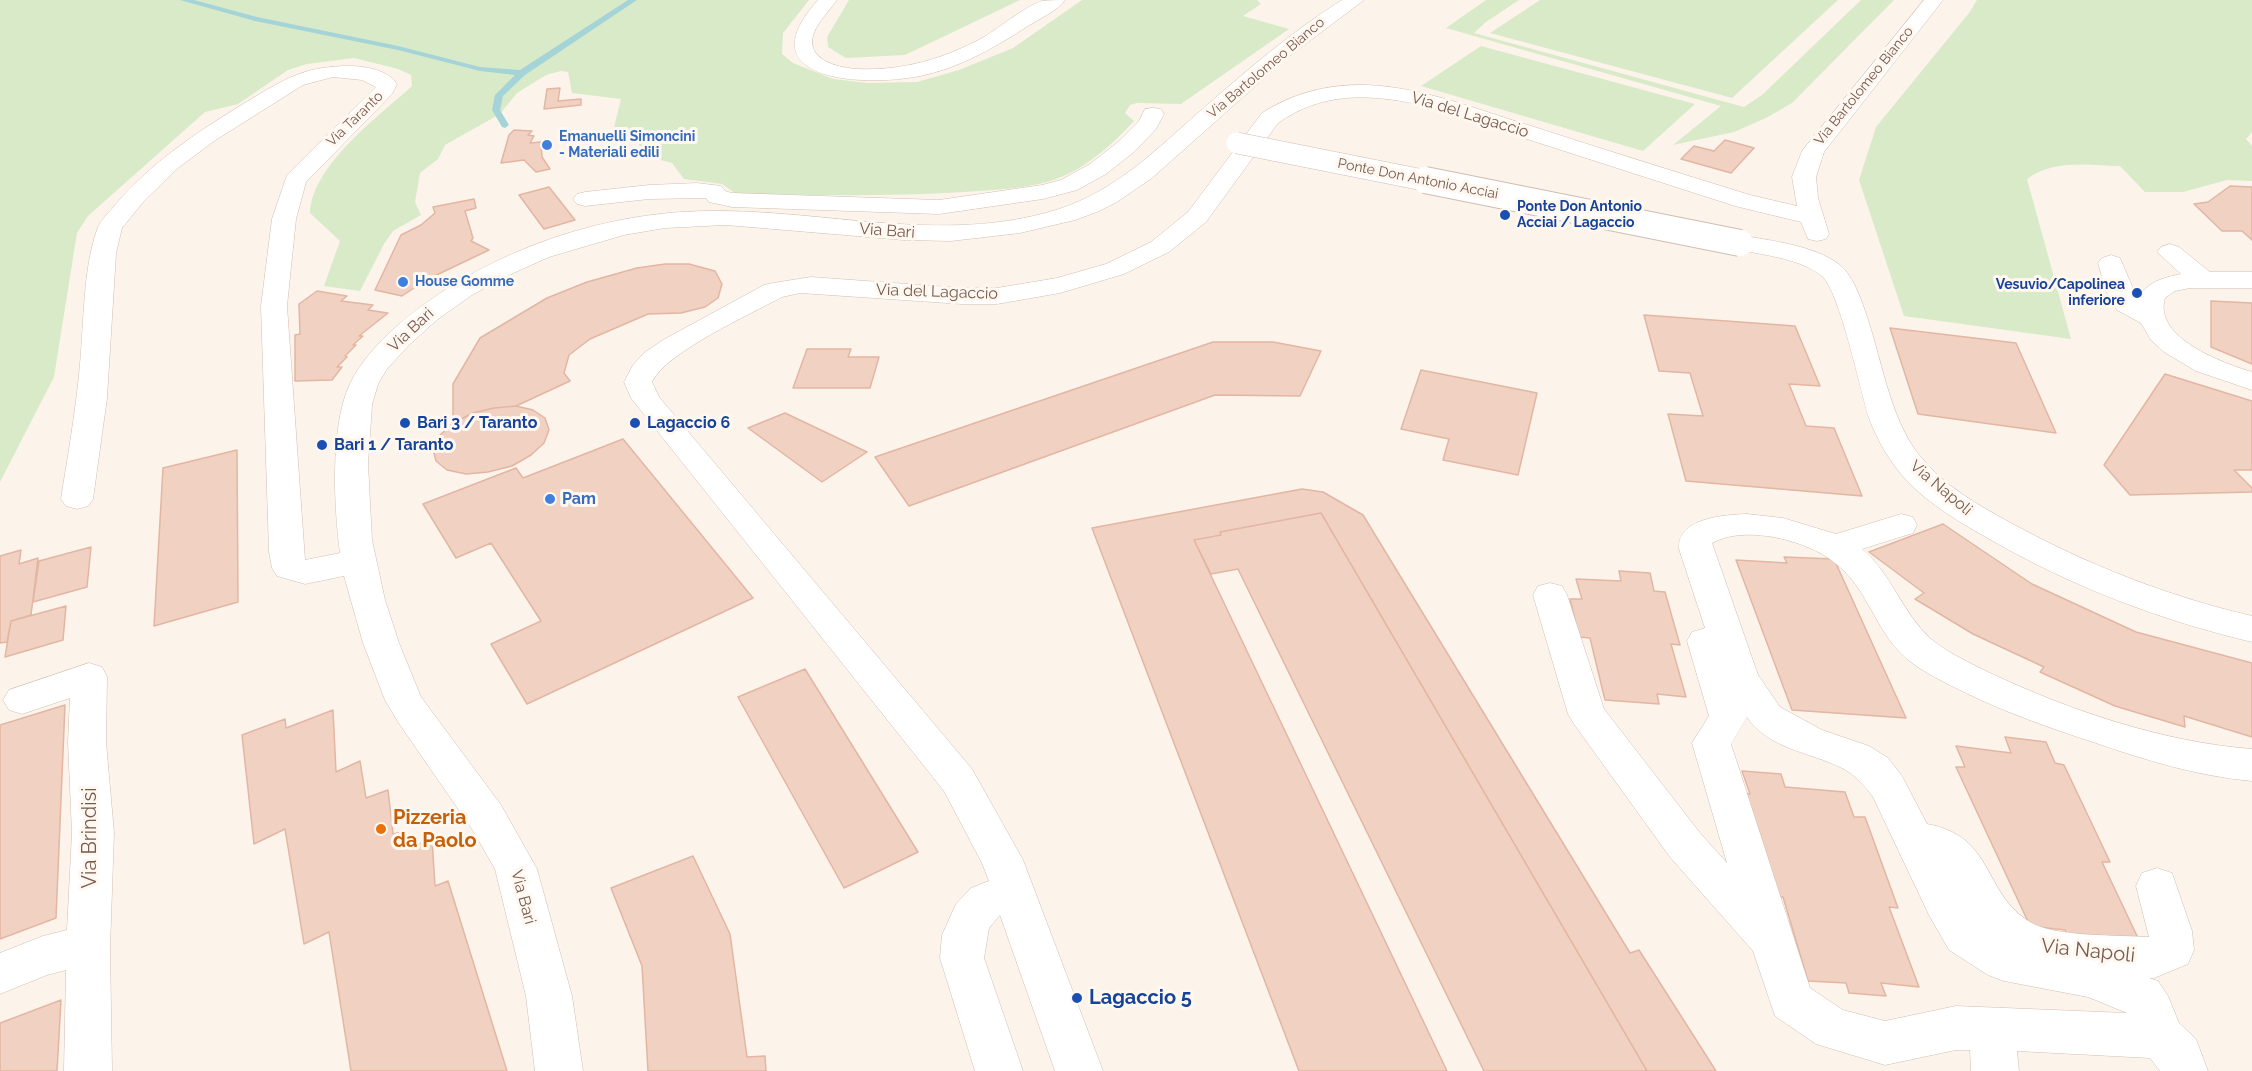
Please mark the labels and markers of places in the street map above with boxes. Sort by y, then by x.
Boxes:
place label: Emanuelli Simoncini - Materiali edili [559,129,695,162]
marker: Emanuelli Simoncini - Materiali edili [540,138,554,152]
place label: Ponte Don Antonio Acciai / Lagaccio [1517,199,1642,232]
marker: Ponte Don Antonio Acciai / Lagaccio [1498,208,1512,222]
place label: House Gomme [415,274,514,290]
marker: House Gomme [396,275,410,289]
place label: Vesuvio/Capolinea inferiore [1996,277,2125,310]
marker: Vesuvio/Capolinea inferiore [2130,286,2144,300]
place label: Bari 3 / Taranto [417,413,537,433]
place label: Lagaccio 6 [647,413,730,433]
marker: Bari 3 / Taranto [398,416,412,430]
marker: Lagaccio 6 [628,416,642,430]
place label: Bari 1 / Taranto [334,435,453,455]
marker: Bari 1 / Taranto [315,438,329,452]
place label: Pam [562,489,596,509]
marker: Pam [543,492,557,506]
place label: Pizzeria da Paolo [393,806,477,853]
marker: Pizzeria da Paolo [374,822,388,836]
place label: Lagaccio 5 [1089,986,1192,1010]
marker: Lagaccio 5 [1070,991,1084,1005]

